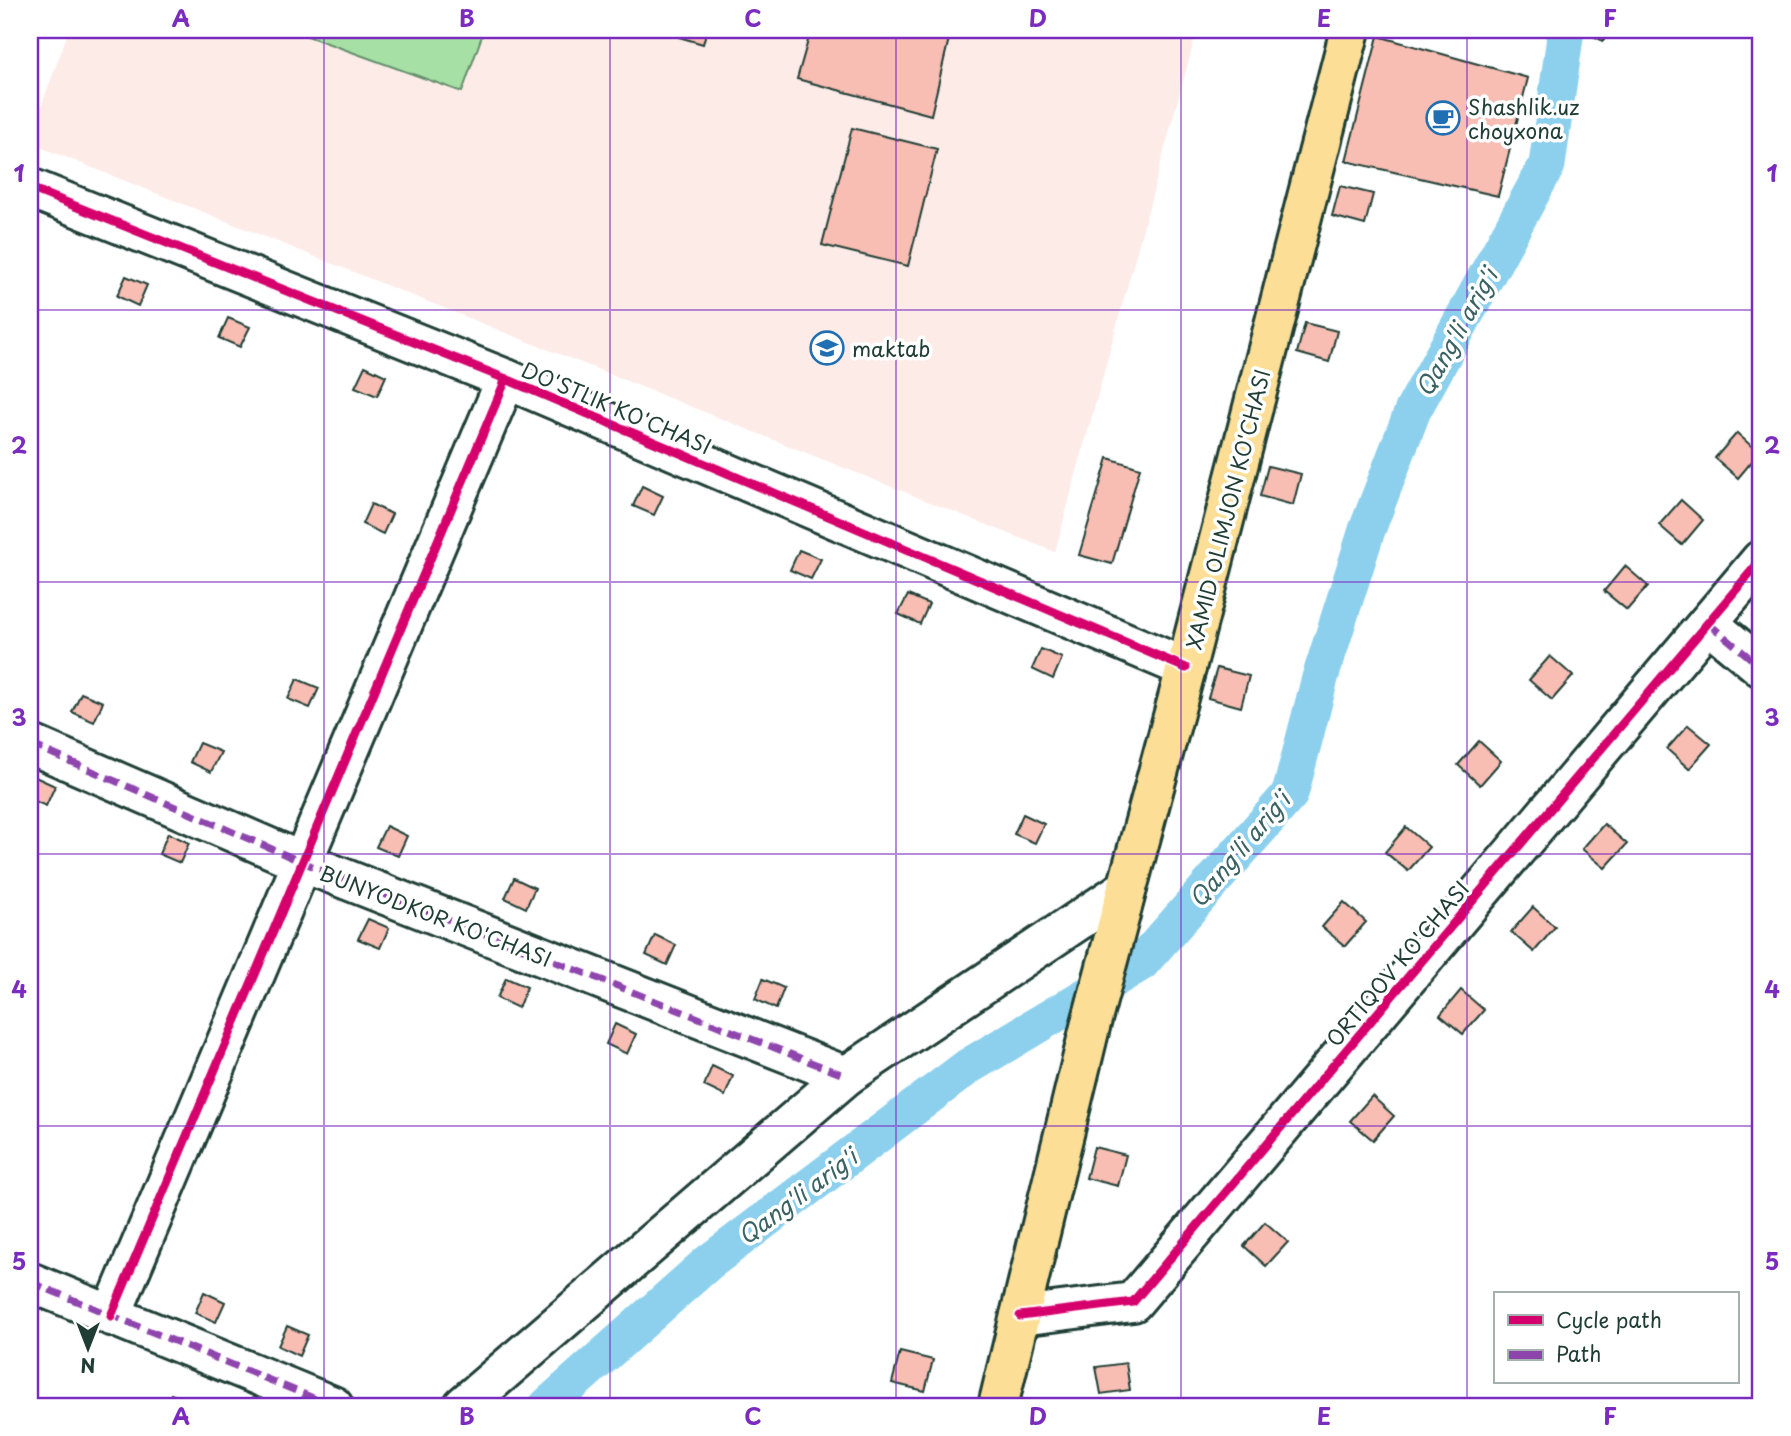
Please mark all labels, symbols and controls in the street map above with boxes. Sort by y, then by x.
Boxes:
text: A [172,0,190,35]
text: B [459,0,475,35]
text: C [744,0,762,35]
text: D [1029,0,1047,35]
text: E [1317,0,1331,35]
text: F [1603,0,1617,35]
place label: Shashlik.uz choyxona [1468,90,1579,146]
cafe icon: Shashlik.uz choyxona [1424,99,1462,137]
text: 1 [14,155,25,190]
text: 1 [1767,155,1778,190]
water label: Qang'li arig'i [1406,259,1507,402]
school or university icon: maktab [808,329,846,367]
place label: maktab [852,332,930,364]
street label: DO'STLIK KO'CHASI [517,353,717,461]
street label: XAMID OLIMJON KO'CHASI [1177,366,1277,652]
text: 2 [11,427,27,462]
text: 2 [1764,427,1780,462]
text: 3 [11,699,27,734]
text: 3 [1764,699,1780,734]
water label: Qang'li arig'i [1180,781,1300,914]
street label: BUNYODKOR KO'CHASI [315,856,557,974]
street label: ORTIQOV KO'CHASI [1318,873,1476,1053]
text: 4 [11,971,27,1006]
text: 4 [1764,971,1780,1006]
water label: Qang'li arig'i [730,1137,867,1252]
text: 5 [12,1243,26,1278]
text: 5 [1765,1243,1779,1278]
legend [1494,1292,1738,1384]
text: Cycle path [1556,1303,1662,1335]
north arrow [52,1314,122,1384]
text: Path [1556,1337,1601,1369]
text: N [80,1352,96,1380]
text: A [172,1398,190,1433]
text: B [459,1398,475,1433]
text: C [744,1398,762,1433]
text: D [1029,1398,1047,1433]
text: E [1317,1398,1331,1433]
text: F [1603,1398,1617,1433]

